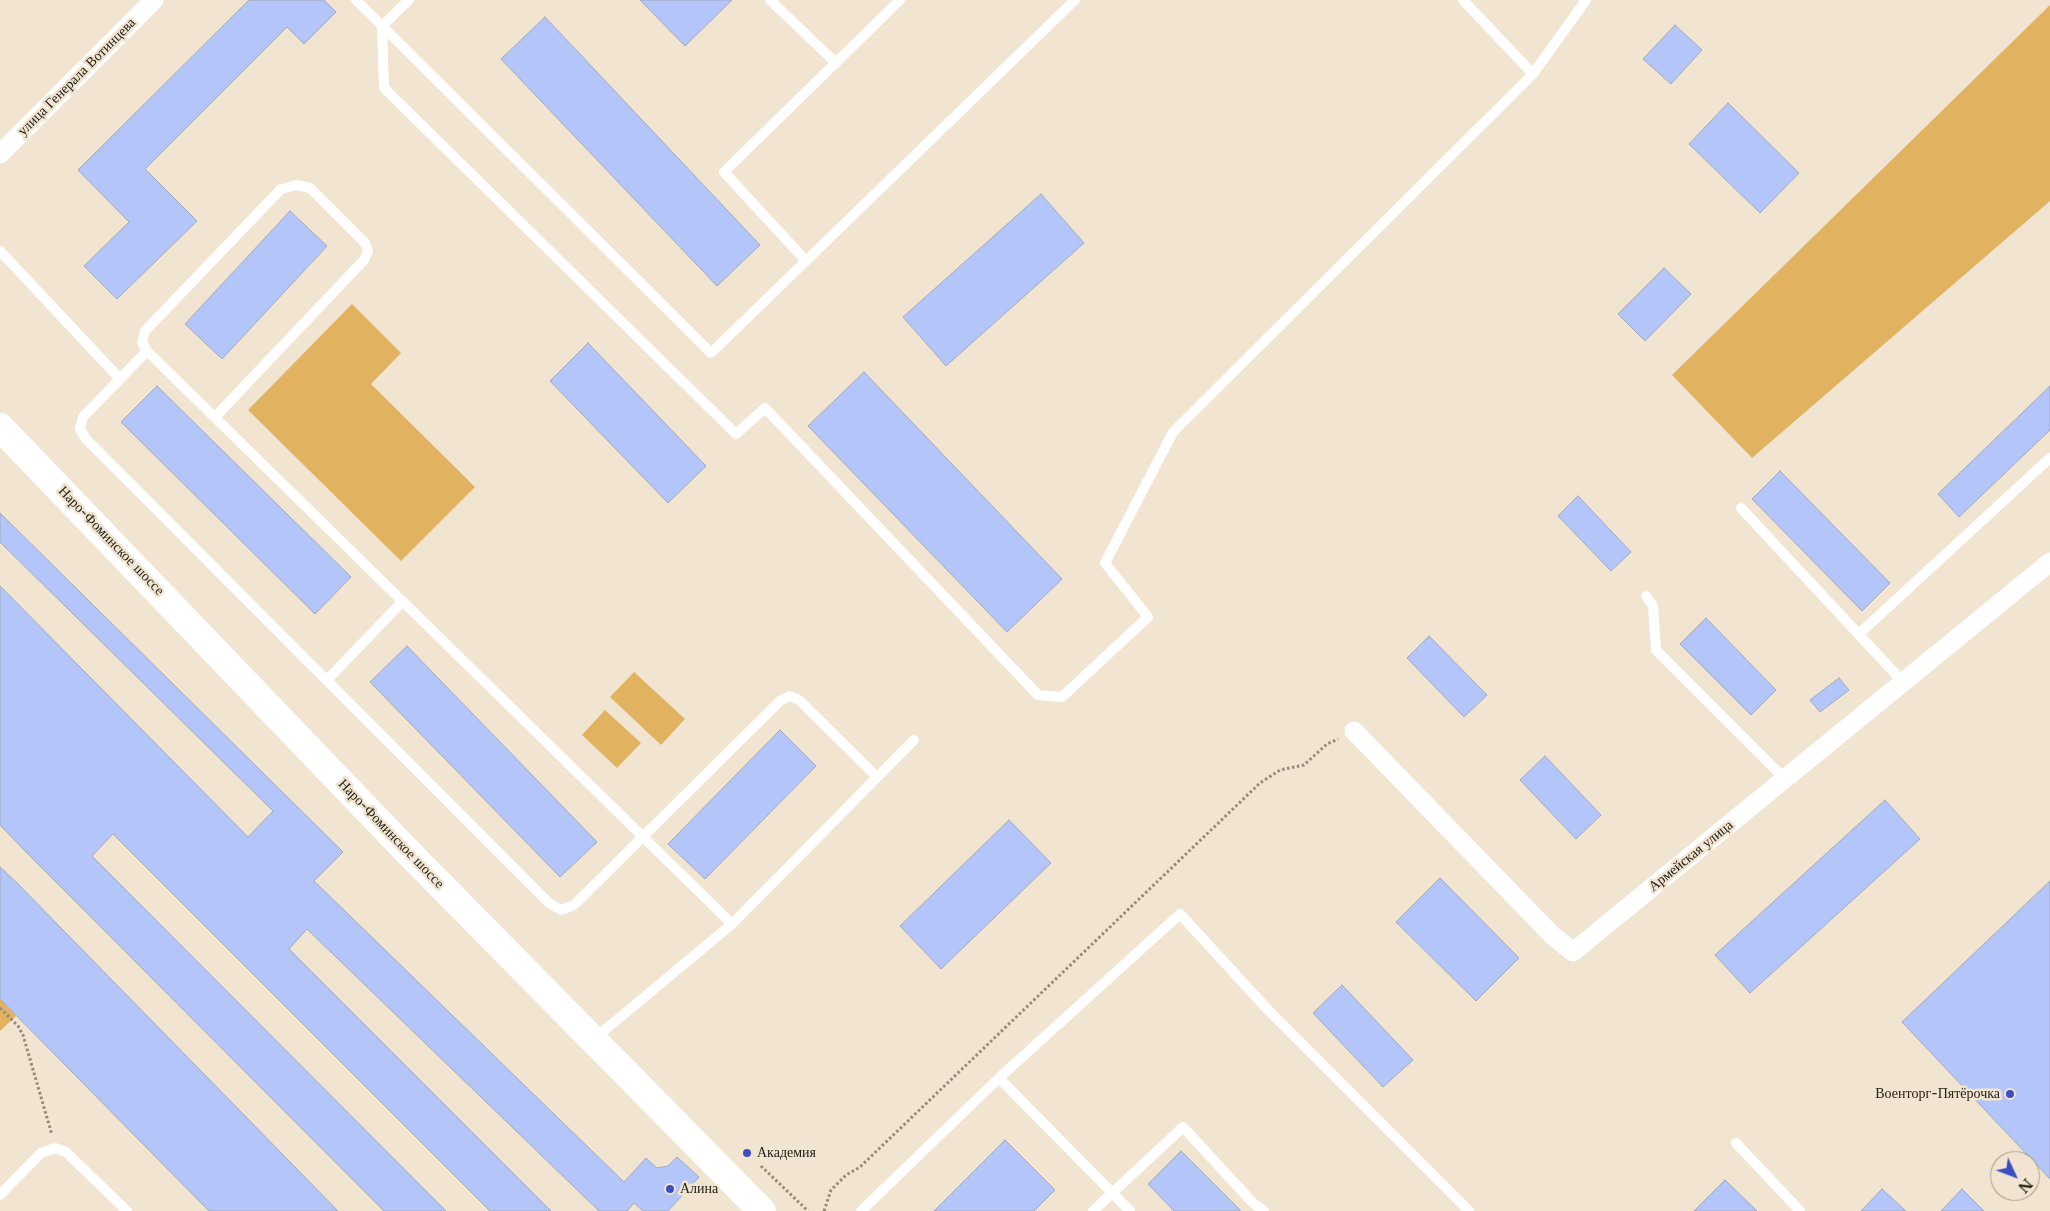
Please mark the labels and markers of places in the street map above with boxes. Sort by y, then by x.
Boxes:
place label: Военторг-Пятёрочка [1875,1086,2000,1102]
marker: Военторг-Пятёрочка [2004,1088,2016,1100]
place label: Академия [757,1145,816,1161]
marker: Академия [741,1147,753,1159]
place label: Алина [680,1181,718,1197]
marker: Алина [664,1183,676,1195]

